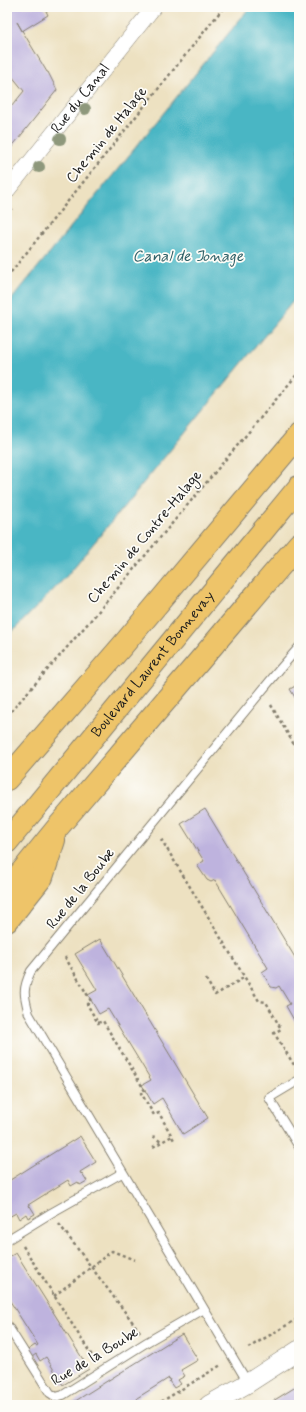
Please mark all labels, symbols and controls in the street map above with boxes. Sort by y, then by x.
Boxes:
street label: Rue du Canal [46,60,115,138]
street label: Chemin de Halage [62,83,153,188]
water label: Canal de Jonage [132,246,244,267]
street label: Chemin de Contre-Halage [83,466,208,609]
street label: Boulevard Laurent Bonnevay [87,587,220,742]
street label: Rue de la Boube [42,844,120,934]
street label: Rue de la Boube [48,1323,143,1391]

